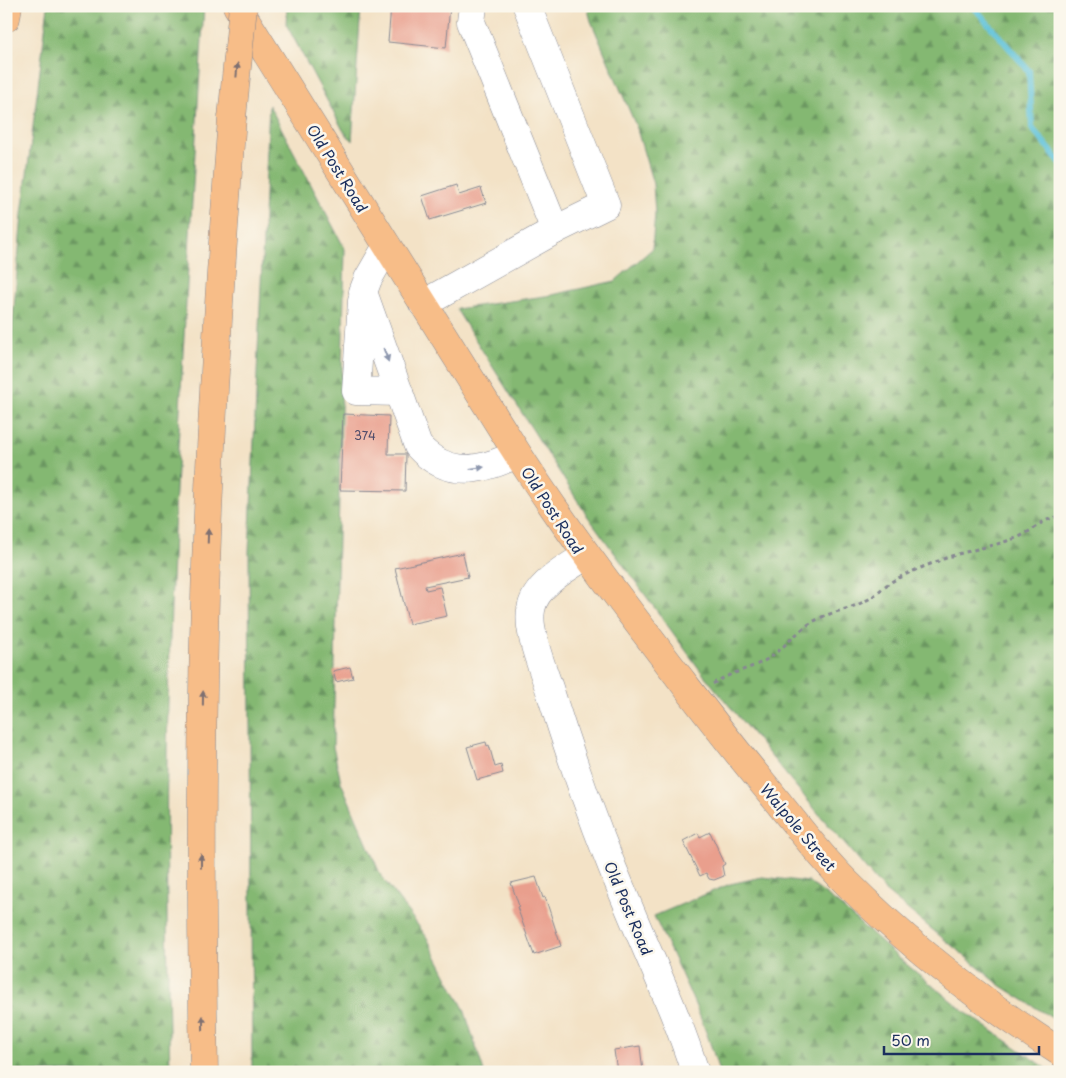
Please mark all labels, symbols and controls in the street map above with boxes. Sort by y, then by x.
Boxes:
one-way arrow [233,62,241,78]
street label: Old Post Road [302,119,374,217]
one-way arrow [382,348,390,363]
house number: 374 [354,426,376,444]
street label: Old Post Road [516,462,590,558]
one-way arrow [469,464,485,472]
one-way arrow [204,527,212,543]
one-way arrow [199,690,207,706]
street label: Walpole Street [755,778,843,876]
one-way arrow [197,852,205,868]
street label: Old Post Road [599,857,659,959]
one-way arrow [199,1015,207,1031]
scale bar [884,1023,1038,1055]
text: 50 m [891,1028,930,1051]

